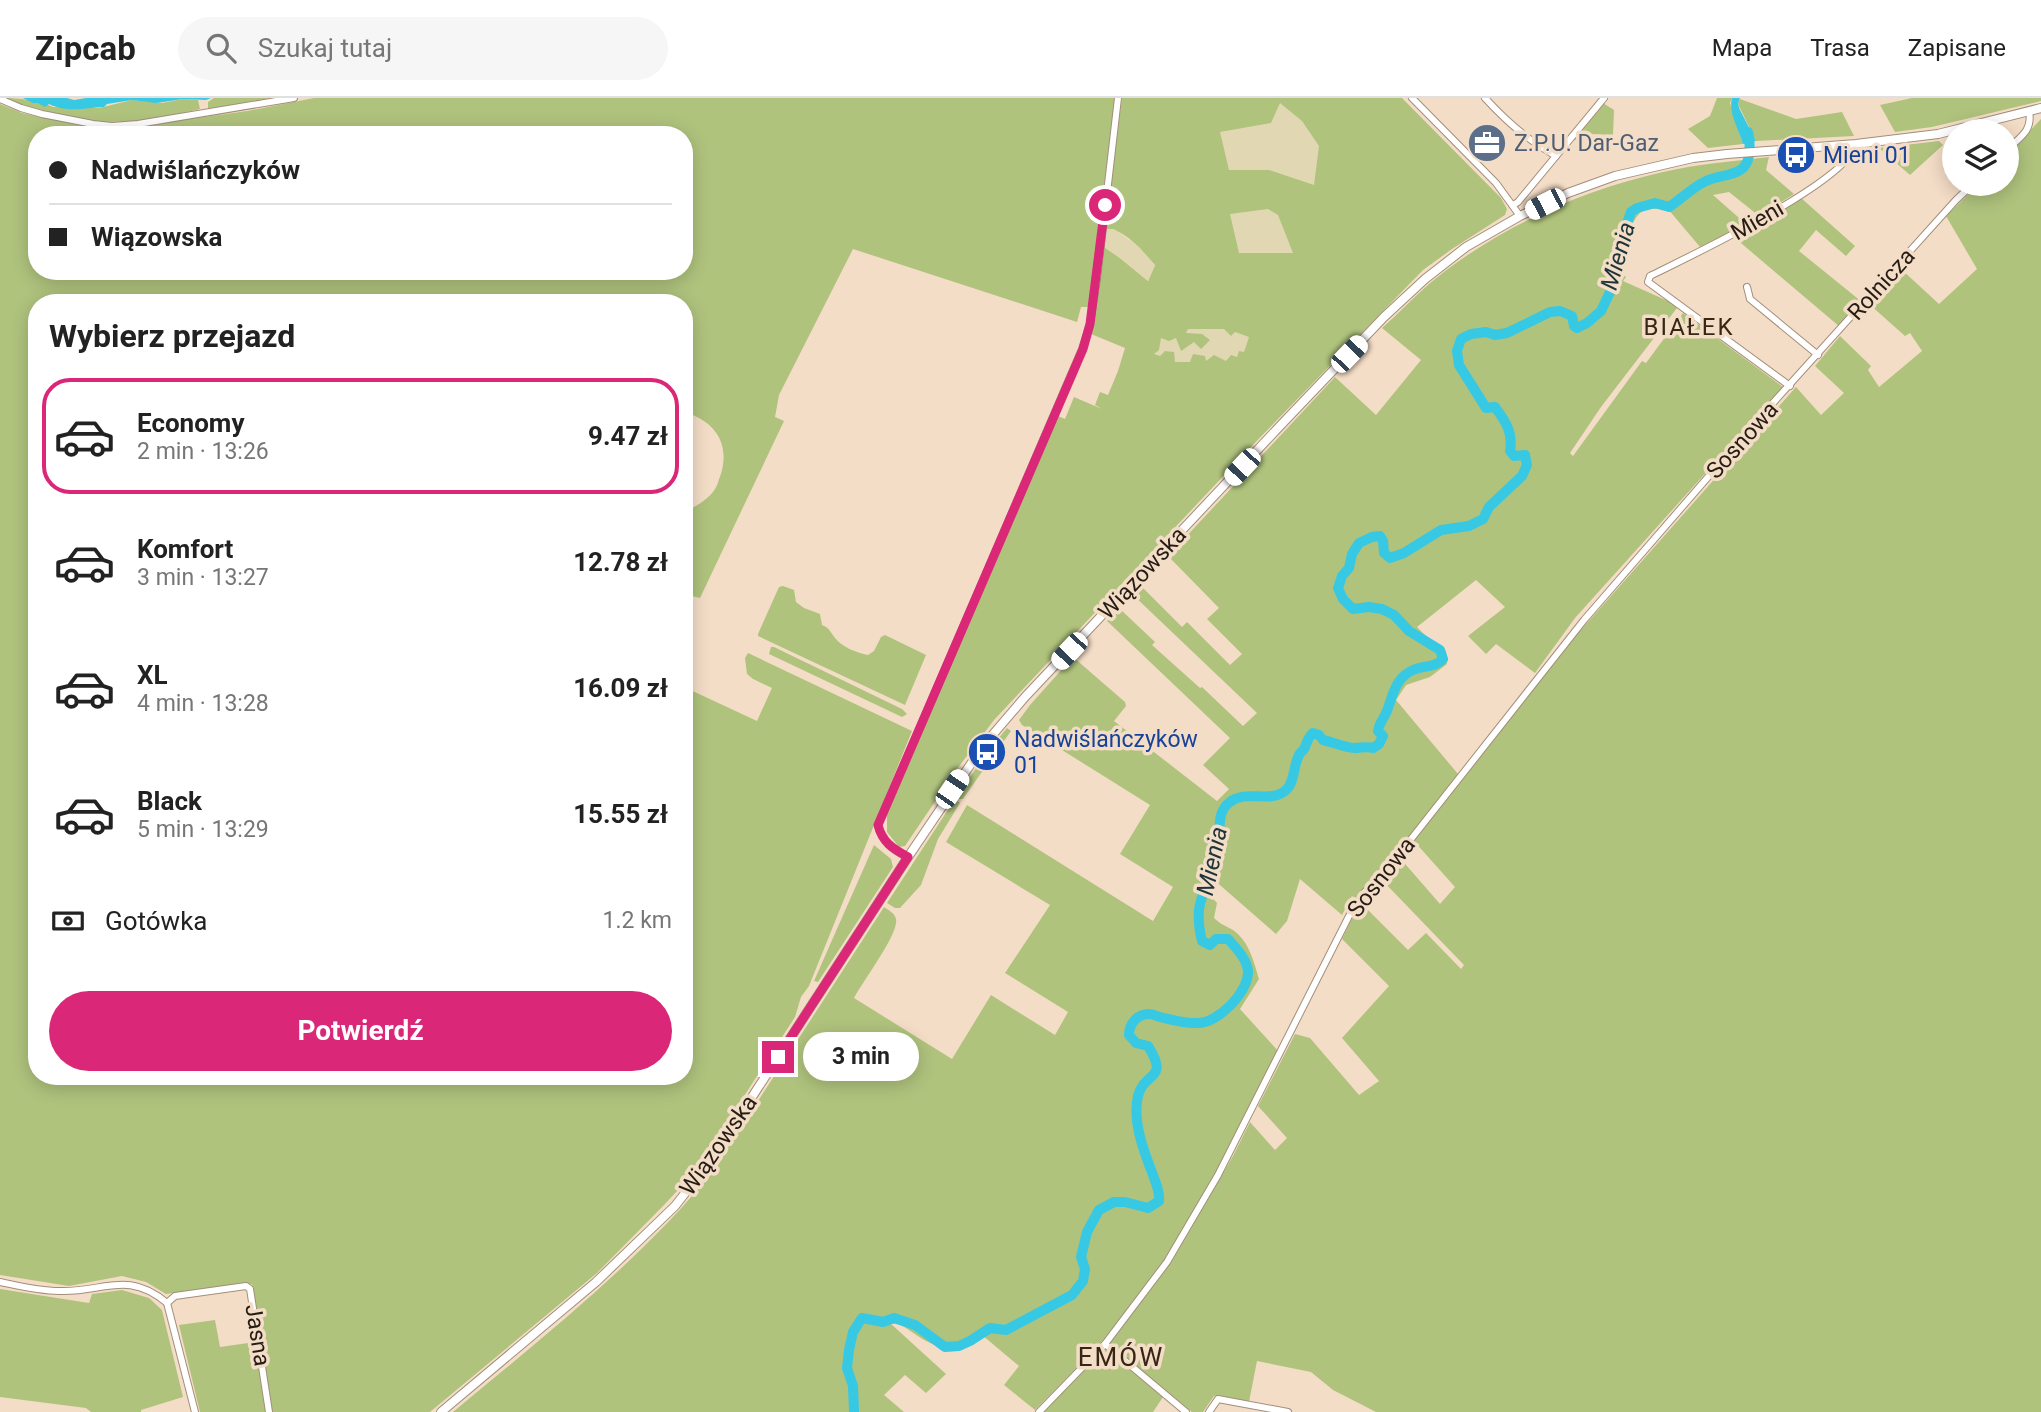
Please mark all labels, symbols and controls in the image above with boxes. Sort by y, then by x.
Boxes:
search box [178,17,668,80]
text: Zipcab [35,29,136,68]
icon: search [202,29,240,67]
text: Szukaj tutaj [258,33,392,63]
text: Mapa [1712,34,1772,62]
text: Trasa [1810,34,1870,62]
text: Zapisane [1908,34,2006,62]
map controls [1942,119,2019,196]
button: layers [1942,119,2019,196]
office icon: Z.P.U. Dar-Gaz [1466,122,1508,164]
place label: Z.P.U. Dar-Gaz [1514,130,1659,157]
bus stop icon: Mieni 01 [1775,134,1817,176]
place label: Mieni 01 [1823,142,1911,169]
text: Nadwiślańczyków [91,155,300,185]
car [1522,185,1569,223]
route start [1089,189,1121,221]
street label: Mieni [1726,195,1788,246]
water label: Mienia [1595,219,1641,293]
text: Wiązowska [91,222,223,252]
street label: Rolnicza [1842,243,1921,326]
district label: BIAŁEK [1644,313,1734,341]
text: Wybierz przejazd [49,317,295,355]
car [1327,332,1372,376]
street label: Sosnowa [1701,396,1784,484]
icon: car [53,405,116,468]
text: Economy [137,408,244,438]
text: 9.47 zł [588,421,668,451]
text: 2 min · 13:26 [137,438,269,465]
car [1220,444,1265,490]
street label: Wiązowska [1093,522,1192,625]
icon: car [53,531,116,594]
text: Komfort [137,534,233,564]
text: 12.78 zł [573,547,668,577]
text: 3 min · 13:27 [137,564,269,591]
car [1047,628,1092,674]
icon: car [53,657,116,720]
text: XL [137,660,168,690]
text: 16.09 zł [573,673,668,703]
text: 4 min · 13:28 [137,690,269,717]
place label: Nadwiślańczyków 01 [1014,726,1198,779]
bus stop icon: Nadwiślańczyków 01 [966,731,1008,773]
car [932,766,973,812]
icon: car [53,783,116,846]
text: Black [137,786,202,816]
text: 15.55 zł [573,799,668,829]
text: 5 min · 13:29 [137,816,269,843]
water label: Mienia [1191,824,1233,898]
street label: Sosnowa [1342,832,1421,923]
icon: cash [49,902,87,940]
text: Gotówka [105,906,207,936]
text: 1.2 km [603,907,672,934]
button: Potwierdź [49,991,672,1071]
callout: 3 min [802,1032,918,1082]
route end [762,1041,794,1073]
text: 3 min [832,1043,890,1070]
street label: Wiązowska [674,1090,763,1201]
street label: Jasna [239,1302,276,1368]
district label: EMÓW [1078,1342,1164,1372]

